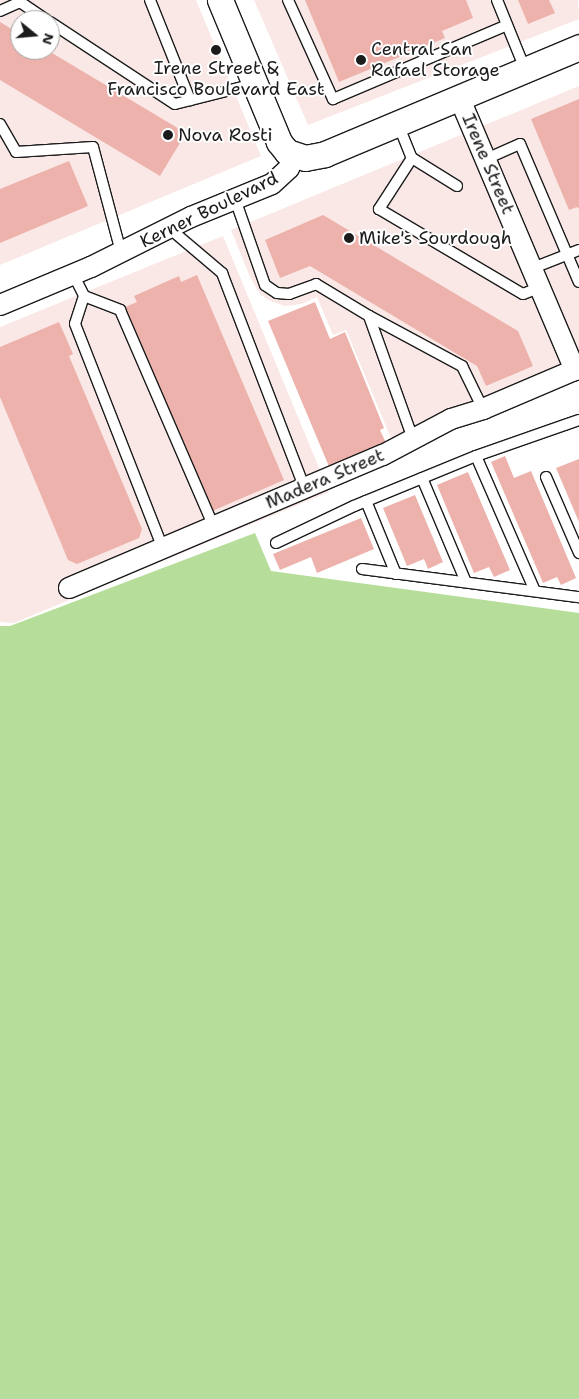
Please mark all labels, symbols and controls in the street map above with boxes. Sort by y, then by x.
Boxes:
north arrow [10,10,60,60]
text: N [38,31,59,47]
place label: Central San Rafael Storage [371,39,500,82]
marker: Irene Street & Francisco Boulevard East [210,44,222,56]
marker: Central San Rafael Storage [355,54,367,66]
place label: Irene Street & Francisco Boulevard East [107,58,325,100]
street label: Irene Street [457,111,519,217]
place label: Nova Rosti [178,124,273,146]
marker: Nova Rosti [162,129,174,141]
street label: Kerner Boulevard [137,167,281,253]
place label: Mike's Sourdough [359,227,512,249]
marker: Mike's Sourdough [343,232,355,244]
street label: Madera Street [262,444,388,514]

